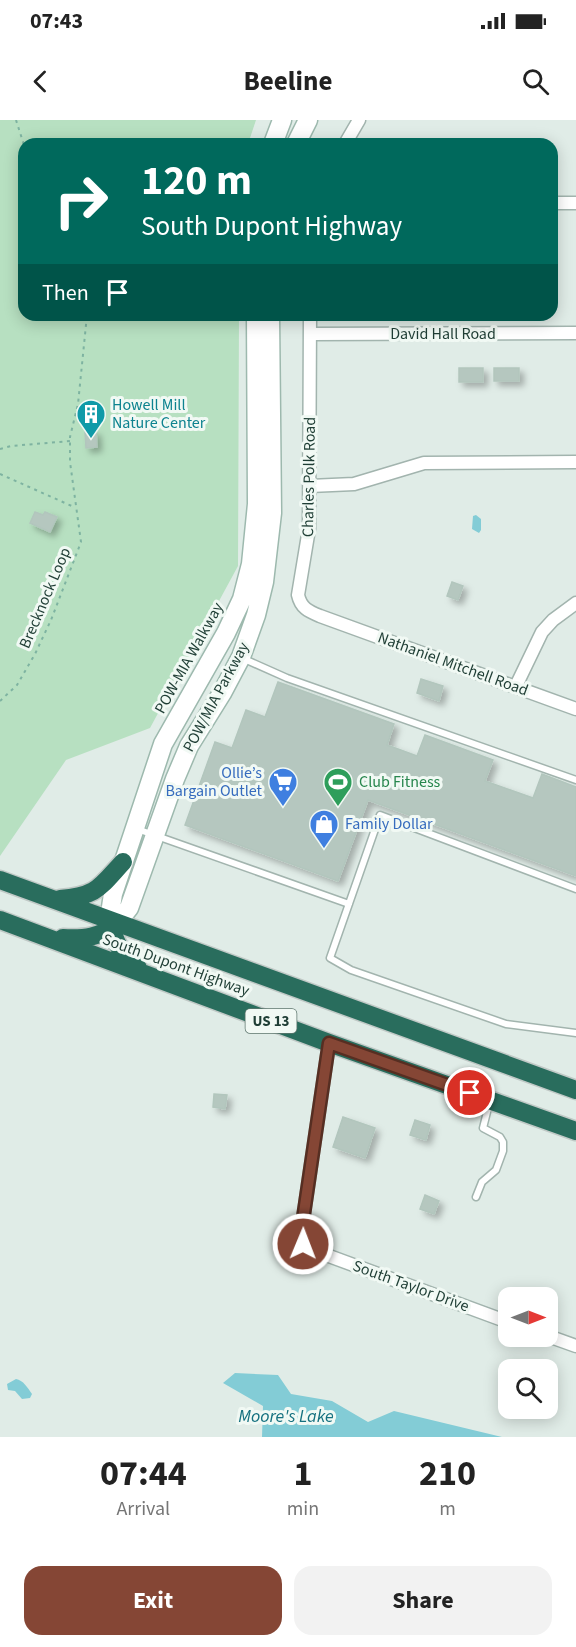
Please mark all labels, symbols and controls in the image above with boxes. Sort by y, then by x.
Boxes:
text: 07:43 [30,5,83,37]
text: Beeline [244,62,332,101]
icon: back [24,65,57,98]
icon: search [519,65,552,98]
text: 120 m [141,151,252,211]
icon: right [42,162,120,240]
text: South Dupont Highway [141,207,402,246]
icon: arrive [101,276,134,309]
text: Then [42,277,89,309]
street label: David Hall Road [390,323,496,345]
place label: Howell Mill Nature Center [112,394,206,434]
building icon: Howell Mill Nature Center [75,398,107,440]
street label: Charles Polk Road [297,417,321,537]
street label: Brecknock Loop [14,544,76,652]
street label: POW-MIA Walkway [149,598,229,718]
street label: Nathaniel Mitchell Road [375,627,531,701]
street label: POW/MIA Parkway [178,638,255,756]
place label: Ollie’s Bargain Outlet [165,762,263,802]
supermarket icon: Ollie’s Bargain Outlet [267,766,299,808]
sports icon: Club Fitness [322,766,354,808]
place label: Club Fitness [359,771,441,793]
shop icon: Family Dollar [308,808,340,850]
place label: Family Dollar [345,813,433,835]
street label: South Dupont Highway [100,928,253,1002]
road number: US 13 [246,1009,296,1033]
pin [444,1067,495,1118]
icon: arrive [453,1076,486,1109]
position arrow [271,1212,335,1276]
street label: South Taylor Drive [350,1255,472,1317]
north arrow [498,1287,558,1347]
map controls [498,1287,558,1419]
button: search [498,1359,558,1419]
water label: Moore's Lake [238,1404,334,1429]
text: 07:44 [100,1448,187,1499]
text: 1 [293,1448,312,1499]
text: 210 [419,1448,476,1499]
text: Arrival [116,1495,170,1523]
text: min [287,1495,319,1523]
text: m [439,1495,456,1523]
button: Exit [24,1566,282,1635]
button: Share [294,1566,552,1635]

